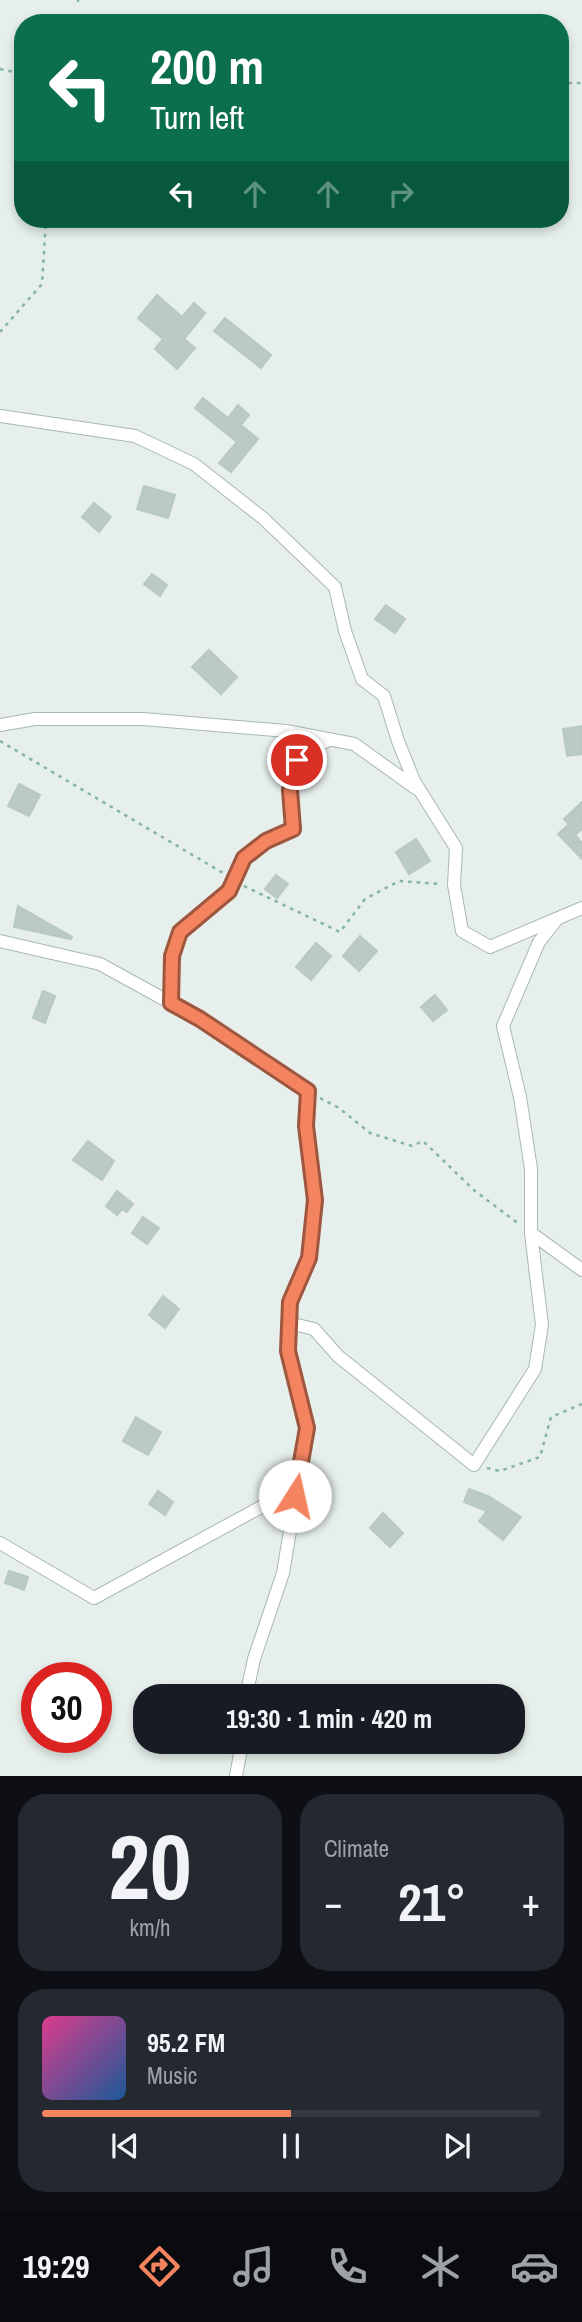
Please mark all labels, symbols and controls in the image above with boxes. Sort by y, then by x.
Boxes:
text: 200 m [150,33,264,99]
icon: left [35,42,126,133]
text: Turn left [150,96,244,139]
icon: left [163,175,201,213]
icon: ahead [236,175,274,213]
icon: ahead [309,175,347,213]
icon: right [382,175,420,213]
pin [267,730,327,790]
icon: arrive [278,741,316,779]
position arrow [258,1459,332,1533]
speed limit sign: 30 [21,1662,112,1753]
text: 19:30 · 1 min · 420 m [226,1701,432,1736]
text: 20 [109,1805,192,1927]
text: Climate [324,1833,389,1864]
text: 21° [398,1867,466,1937]
text: − [324,1877,342,1928]
text: + [522,1877,540,1928]
text: km/h [130,1912,170,1943]
text: 95.2 FM [147,2025,225,2060]
text: Music [147,2060,197,2091]
icon: previous [106,2127,144,2165]
icon: pause [272,2127,310,2165]
icon: next [438,2127,476,2165]
icon: directions [135,2242,184,2291]
icon: music [229,2242,278,2291]
icon: phone [323,2242,372,2291]
icon: climate [416,2242,465,2291]
icon: car [510,2242,559,2291]
text: 19:29 [22,2245,90,2288]

